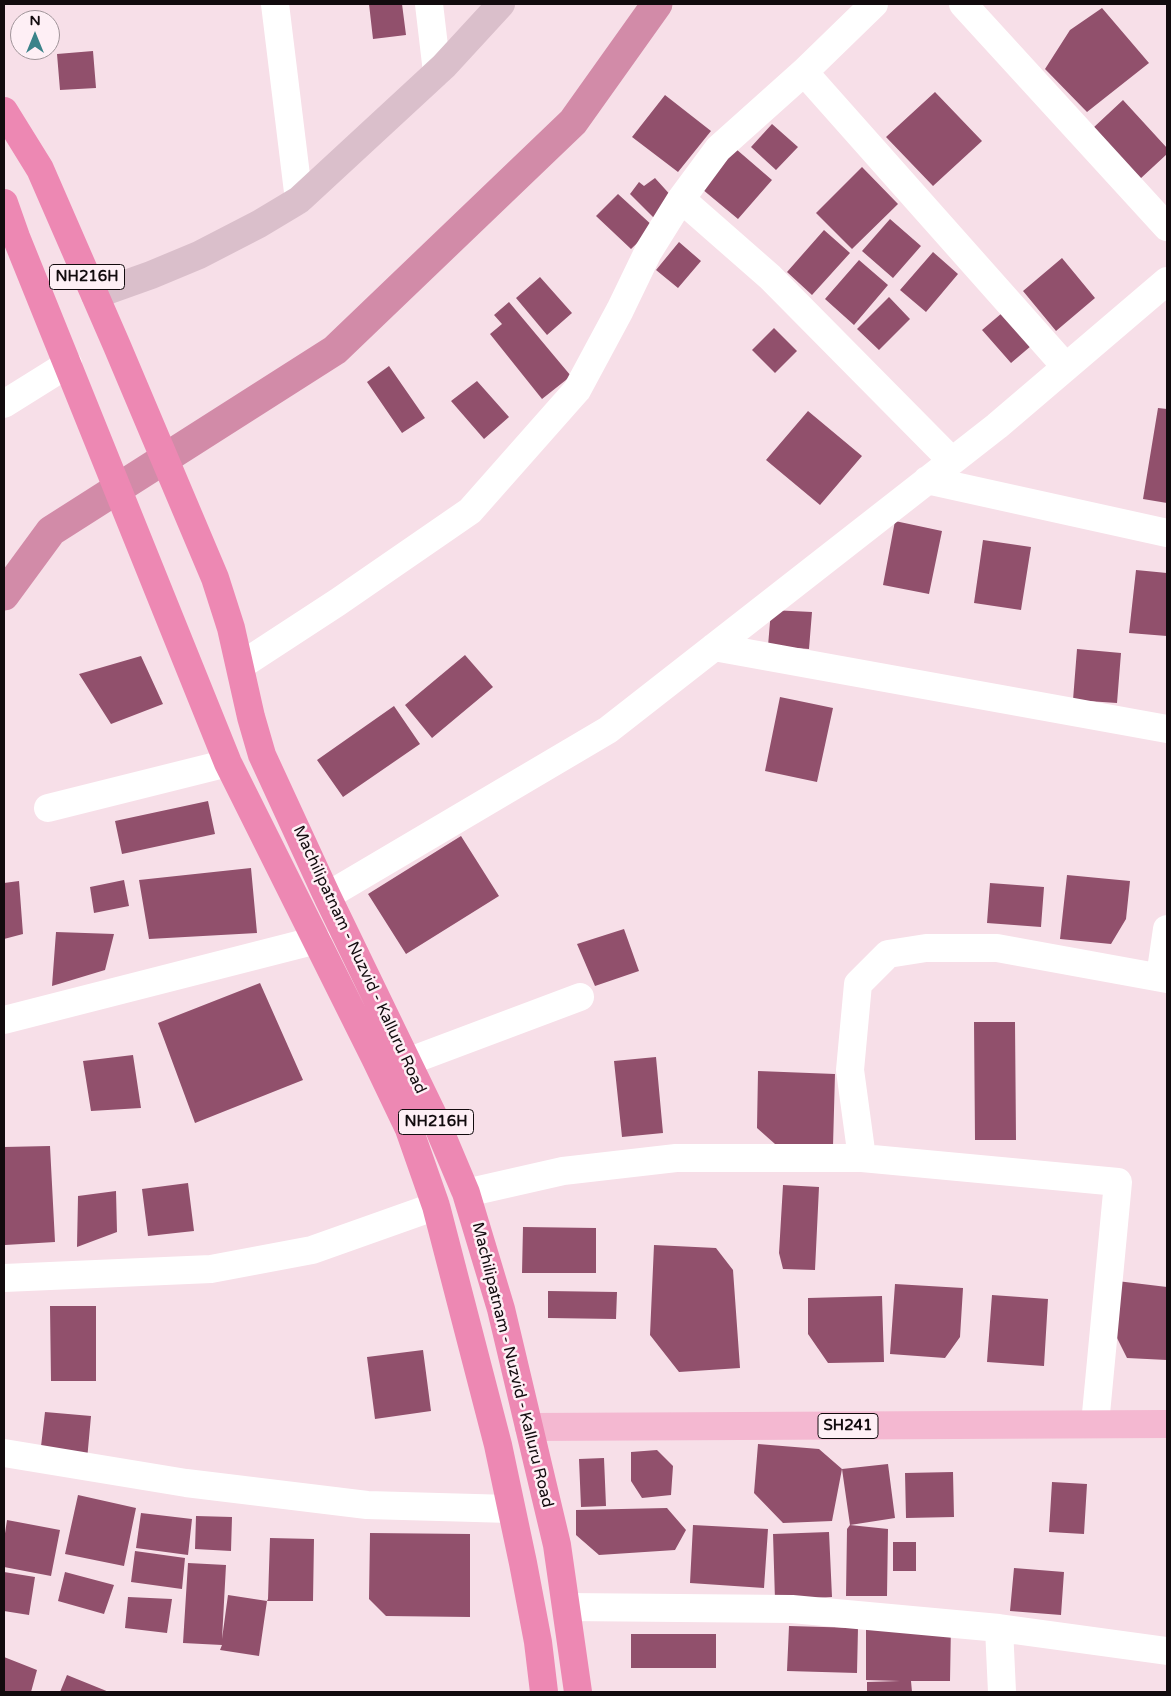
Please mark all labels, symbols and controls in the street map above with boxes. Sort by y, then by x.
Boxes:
north arrow [10,10,60,60]
text: N [29,12,41,29]
road number: NH216H [49,264,124,290]
street label: Machilipatnam - Nuzvid - Kalluru Road [288,823,430,1097]
road number: NH216H [398,1110,474,1134]
street label: Machilipatnam - Nuzvid - Kalluru Road [467,1220,557,1510]
road number: SH241 [818,1414,878,1438]

